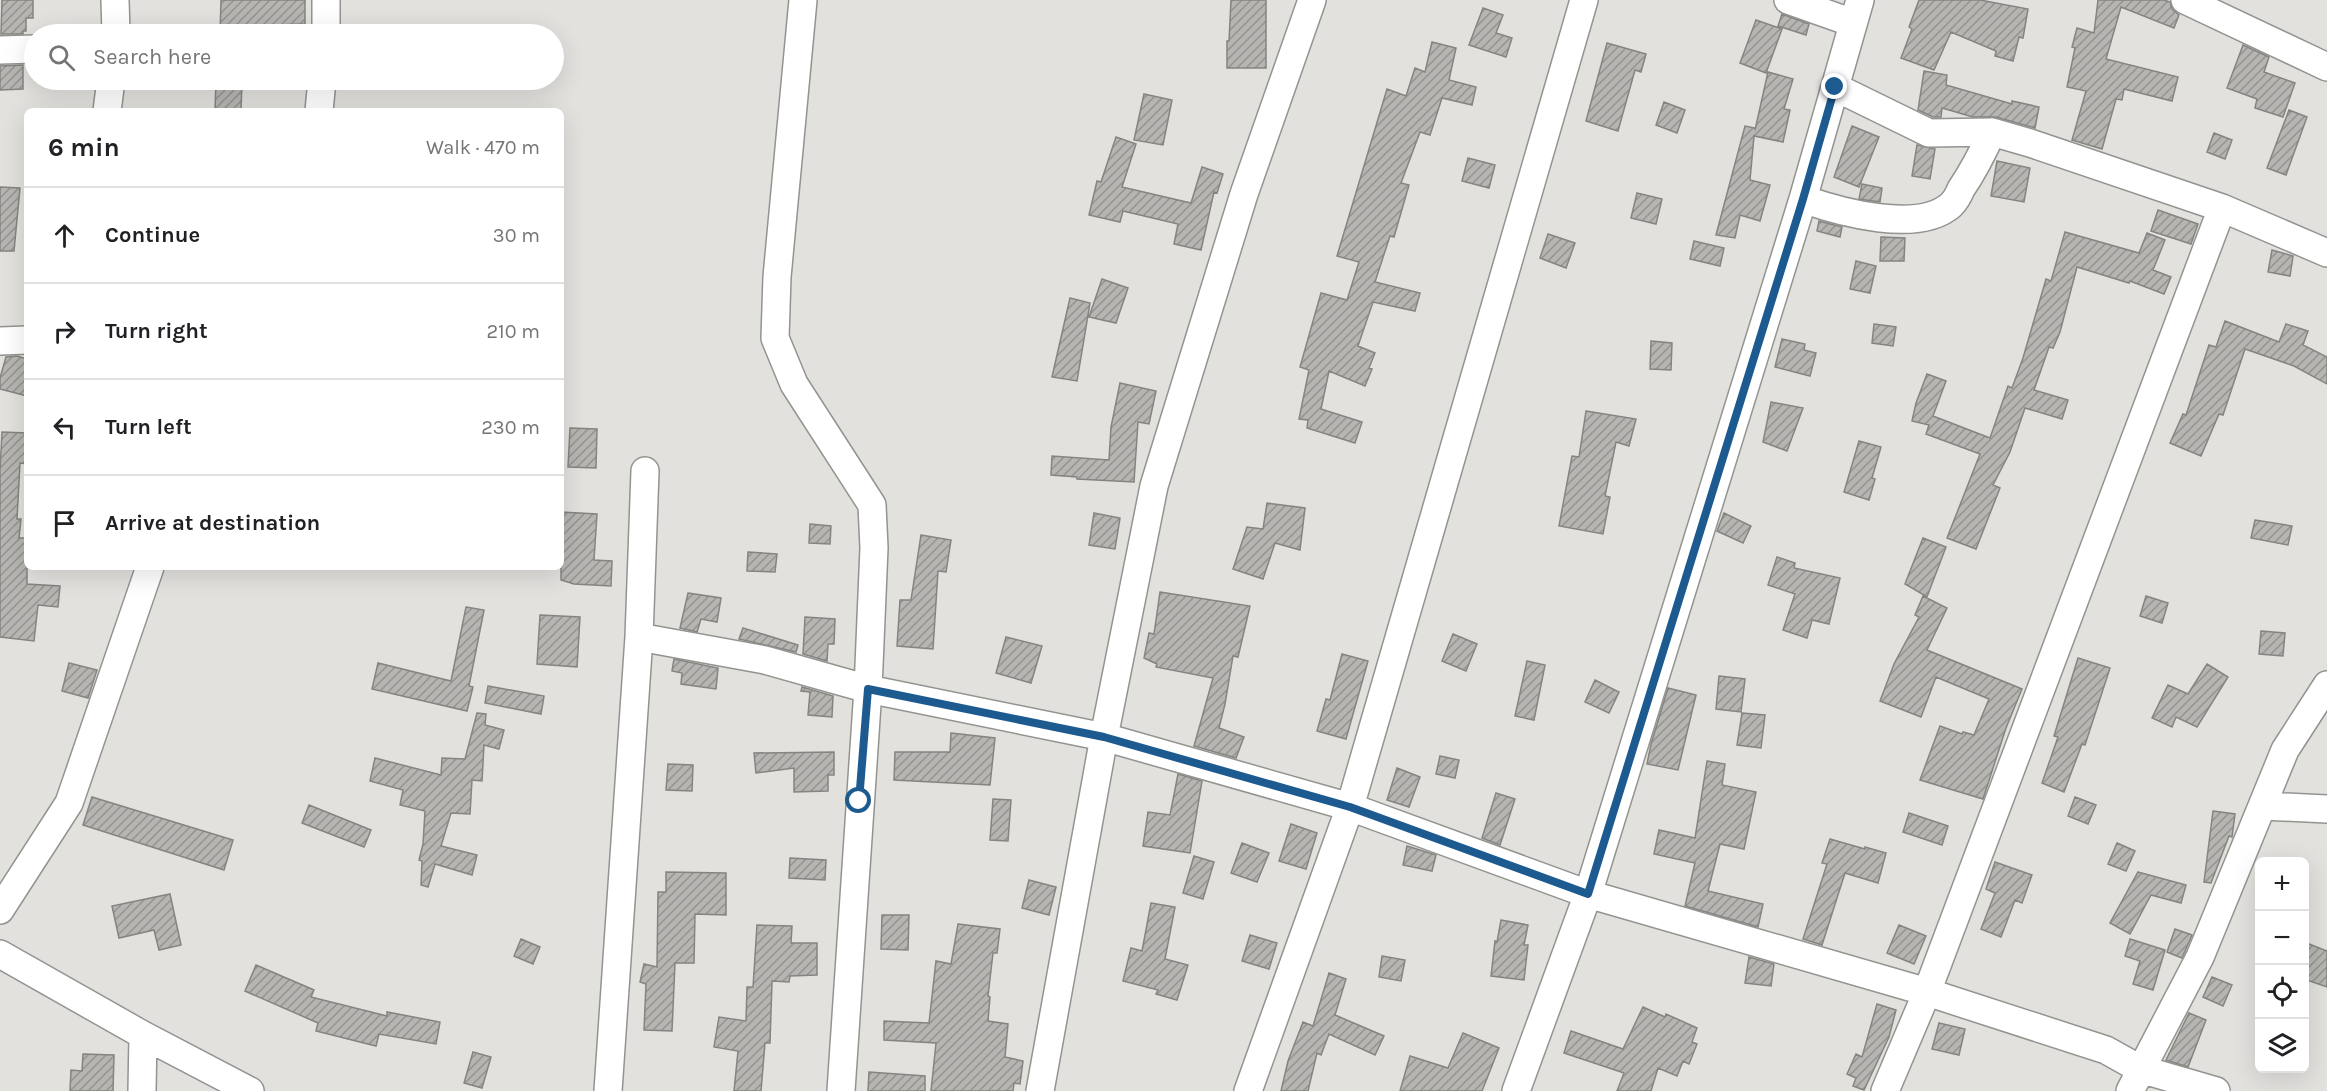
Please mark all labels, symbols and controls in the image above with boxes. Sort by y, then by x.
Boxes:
search box [24,24,564,90]
icon: search [45,41,78,74]
text: Search here [93,44,211,70]
route end [1821,73,1847,99]
text: 6 min [48,132,120,163]
text: Walk · 470 m [426,136,540,159]
icon: ahead [48,219,81,252]
text: Continue [105,222,200,248]
text: 30 m [493,224,540,247]
icon: right [48,315,81,348]
text: Turn right [105,318,208,344]
text: 210 m [486,320,540,343]
icon: left [48,411,81,444]
text: Turn left [105,414,192,440]
text: 230 m [481,416,540,439]
icon: arrive [48,507,81,540]
text: Arrive at destination [105,510,320,536]
route start [845,787,871,813]
map controls [2255,857,2309,1073]
button: + [2255,857,2309,911]
button: − [2255,911,2309,965]
button: locate [2255,965,2309,1019]
button: layers [2255,1019,2309,1073]

